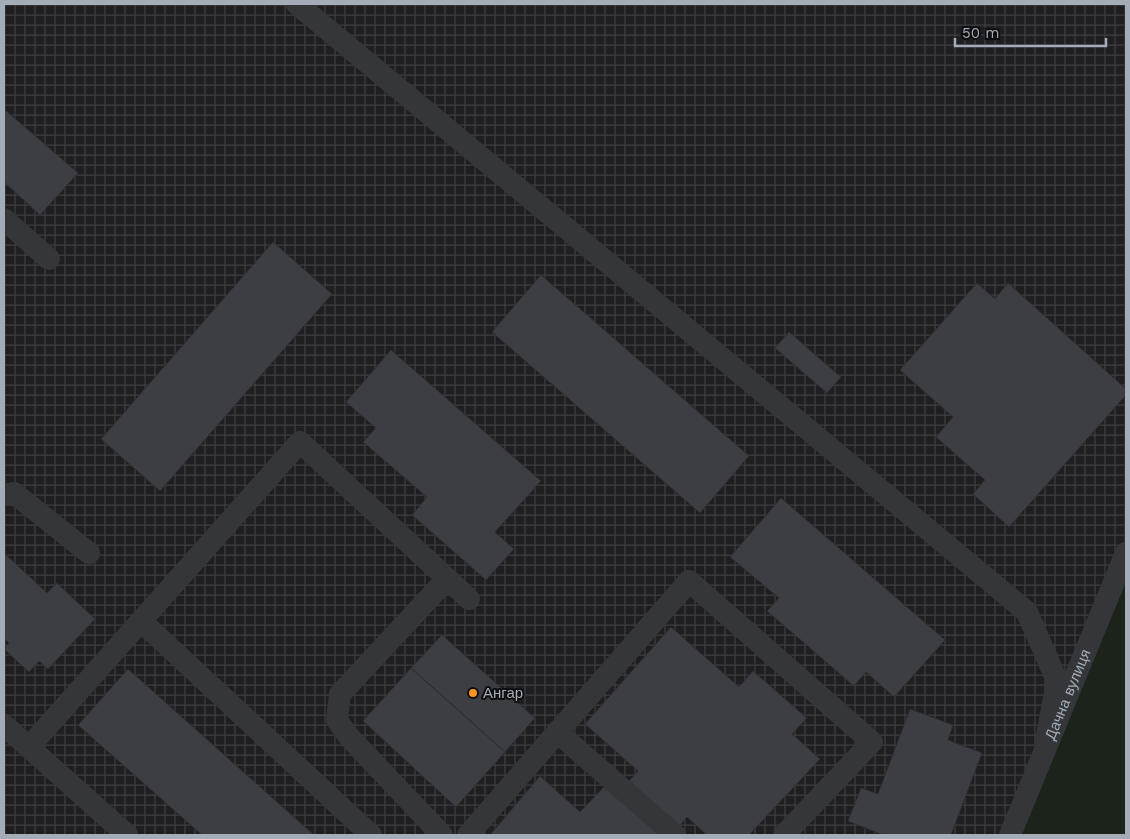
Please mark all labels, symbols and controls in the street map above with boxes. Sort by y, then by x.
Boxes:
scale bar [955,15,1106,47]
text: 50 m [962,24,999,42]
street label: Дачна вулиця [1041,646,1094,742]
place label: Ангар [483,684,523,702]
marker: Ангар [467,687,479,699]

